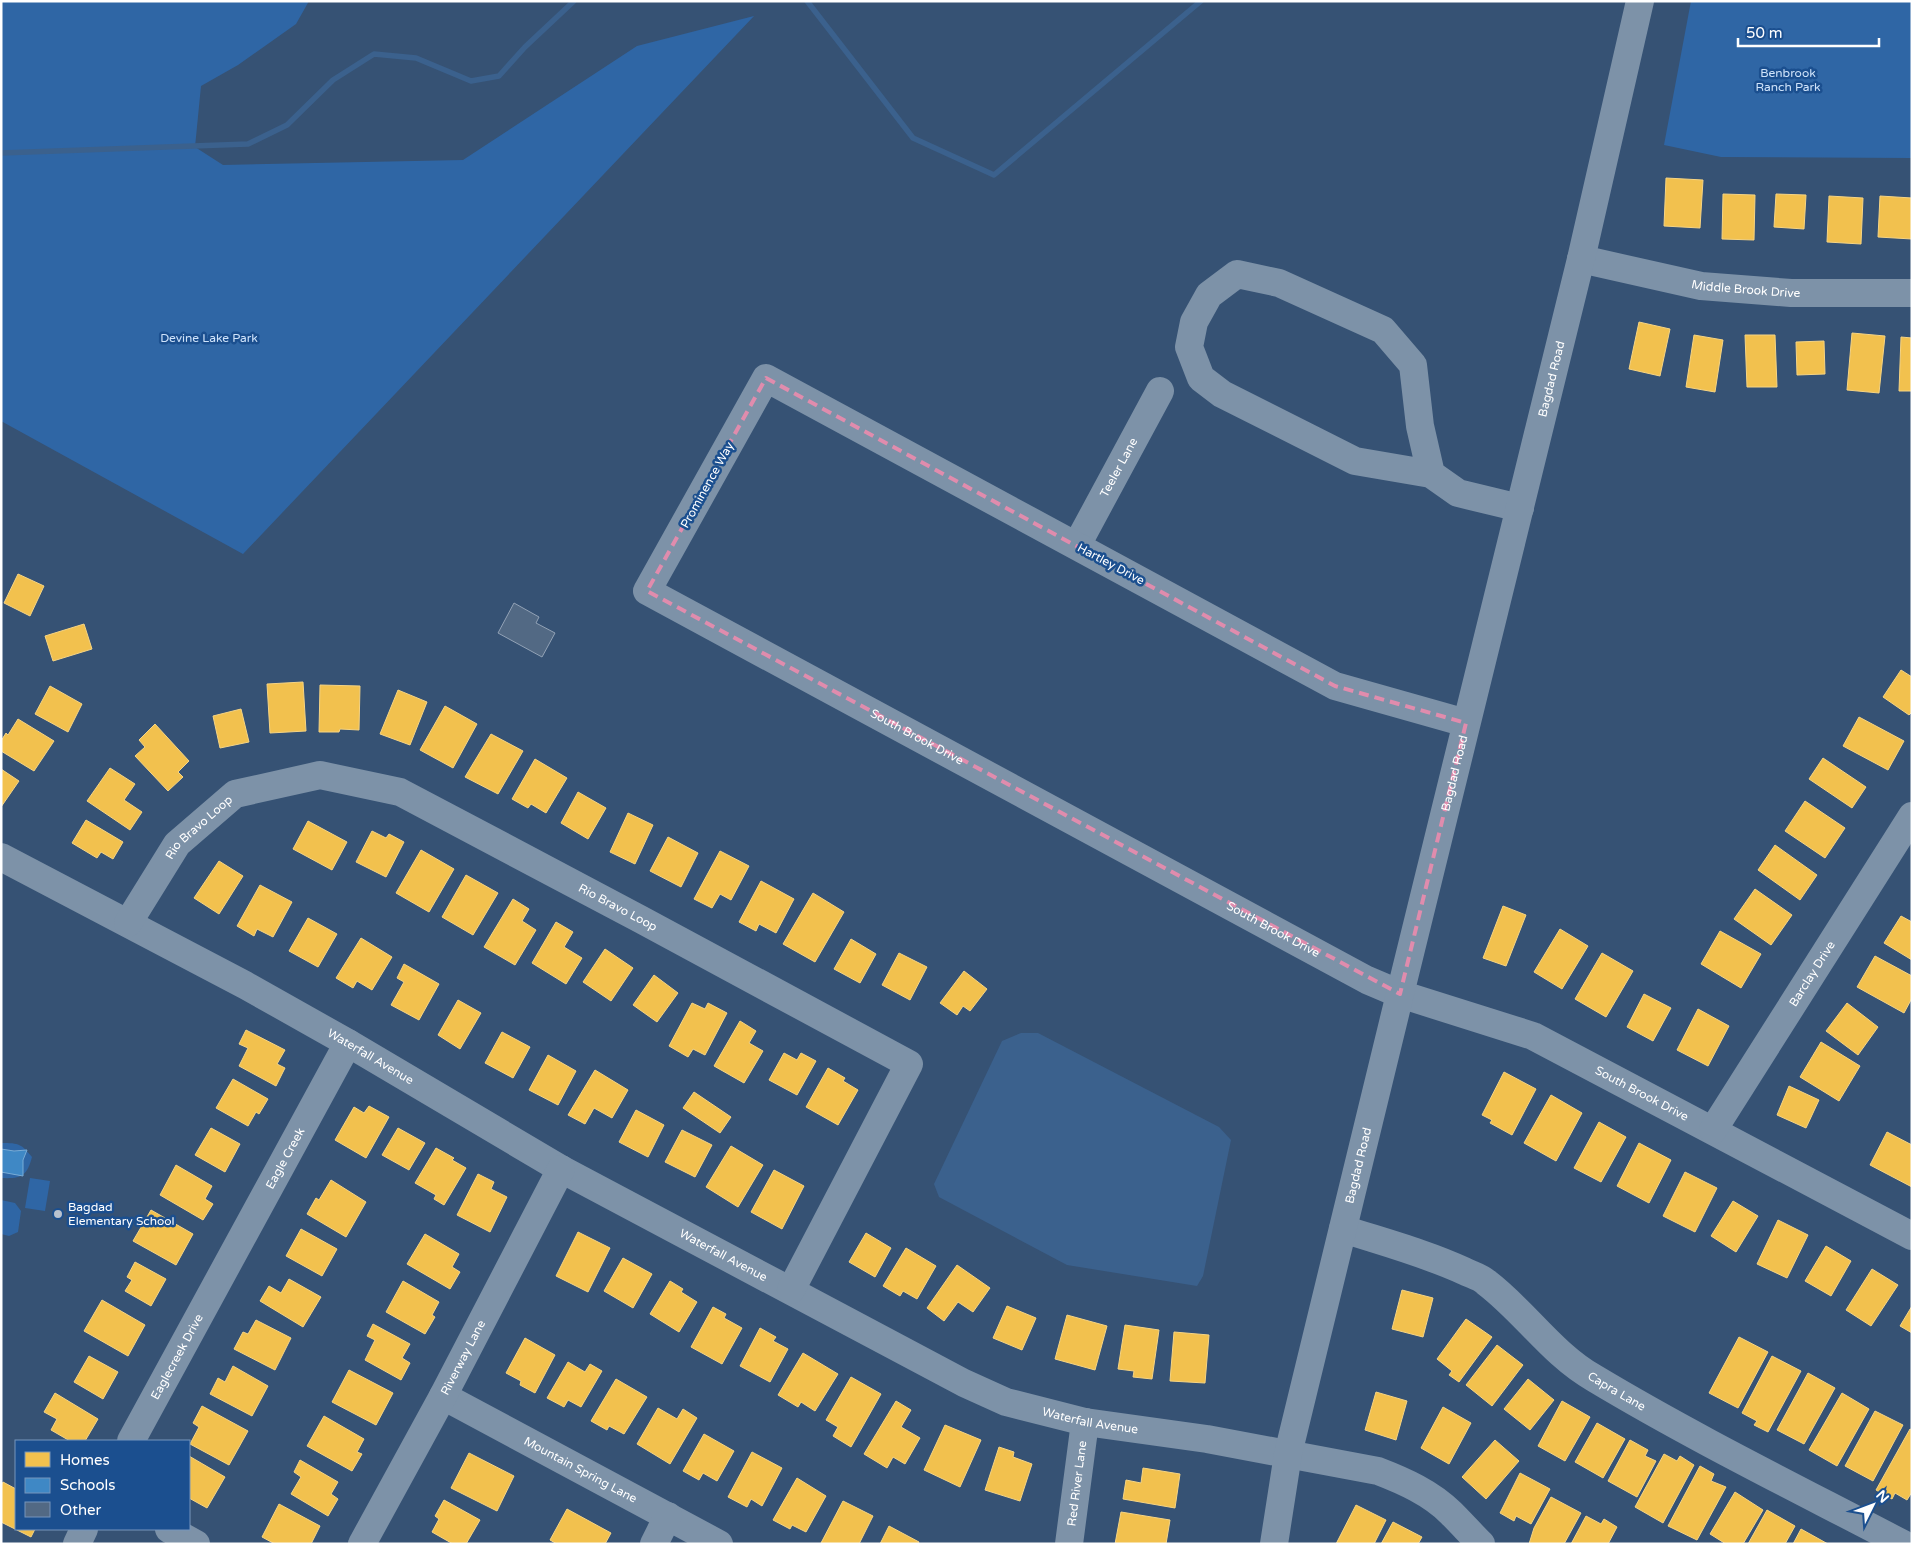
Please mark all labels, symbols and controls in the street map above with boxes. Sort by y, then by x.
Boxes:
scale bar [1738,15,1879,47]
text: 50 m [1746,24,1783,42]
park label: Benbrook Ranch Park [1755,66,1821,94]
street label: Middle Brook Drive [1690,277,1800,300]
park label: Devine Lake Park [160,331,258,345]
street label: Bagdad Road [1535,339,1568,418]
street label: Teeler Lane [1097,435,1141,500]
street label: Prominence Way [678,439,737,530]
street label: Hartley Drive [1075,540,1147,588]
street label: South Brook Drive [868,706,966,768]
street label: Bagdad Road [1438,734,1470,813]
street label: Rio Bravo Loop [162,793,235,862]
street label: Rio Bravo Loop [576,881,660,934]
street label: South Brook Drive [1224,899,1322,960]
street label: Barclay Drive [1786,938,1838,1009]
street label: Waterfall Avenue [325,1026,416,1087]
street label: South Brook Drive [1593,1063,1691,1124]
street label: Eagle Creek [263,1125,308,1191]
street label: Bagdad Road [1342,1126,1374,1205]
place label: Bagdad Elementary School [68,1200,175,1228]
marker: Bagdad Elementary School [52,1208,64,1220]
street label: Waterfall Avenue [677,1226,770,1284]
street label: Eaglecreek Drive [148,1311,206,1402]
street label: Riverway Lane [438,1318,488,1398]
street label: Capra Lane [1585,1369,1648,1414]
street label: Waterfall Avenue [1041,1404,1139,1436]
street label: Mountain Spring Lane [522,1434,640,1506]
legend [15,1440,190,1530]
street label: Red River Lane [1064,1440,1090,1527]
text: Homes [60,1451,110,1469]
text: Schools [60,1476,116,1494]
north arrow [1848,1480,1898,1530]
text: N [1872,1487,1892,1507]
text: Other [60,1501,102,1519]

